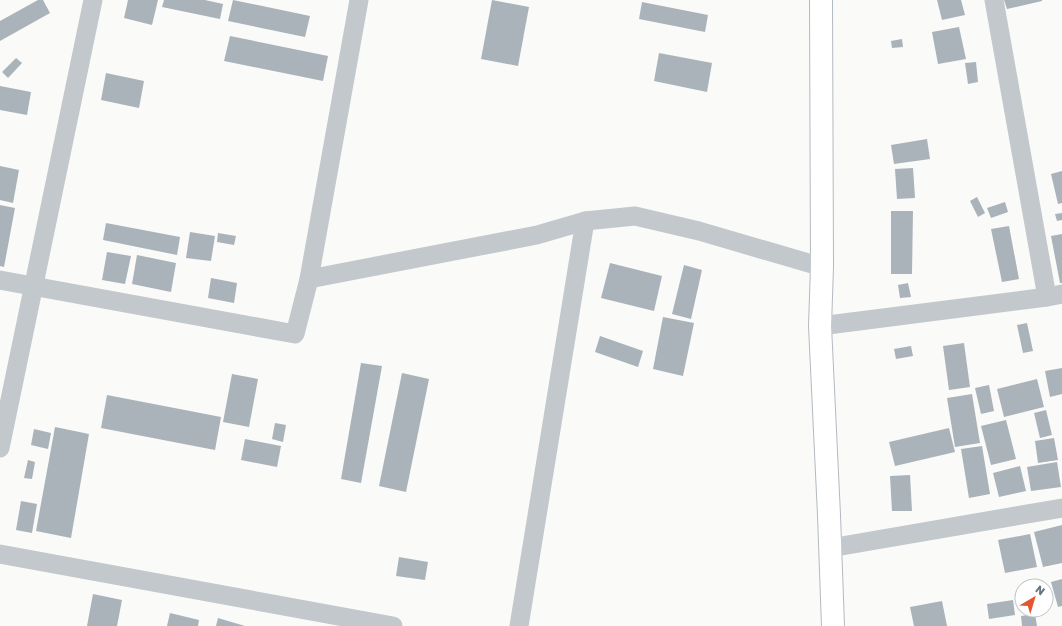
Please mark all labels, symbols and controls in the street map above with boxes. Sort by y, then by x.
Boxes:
north arrow [1014,578,1054,618]
text: N [1033,582,1048,597]

